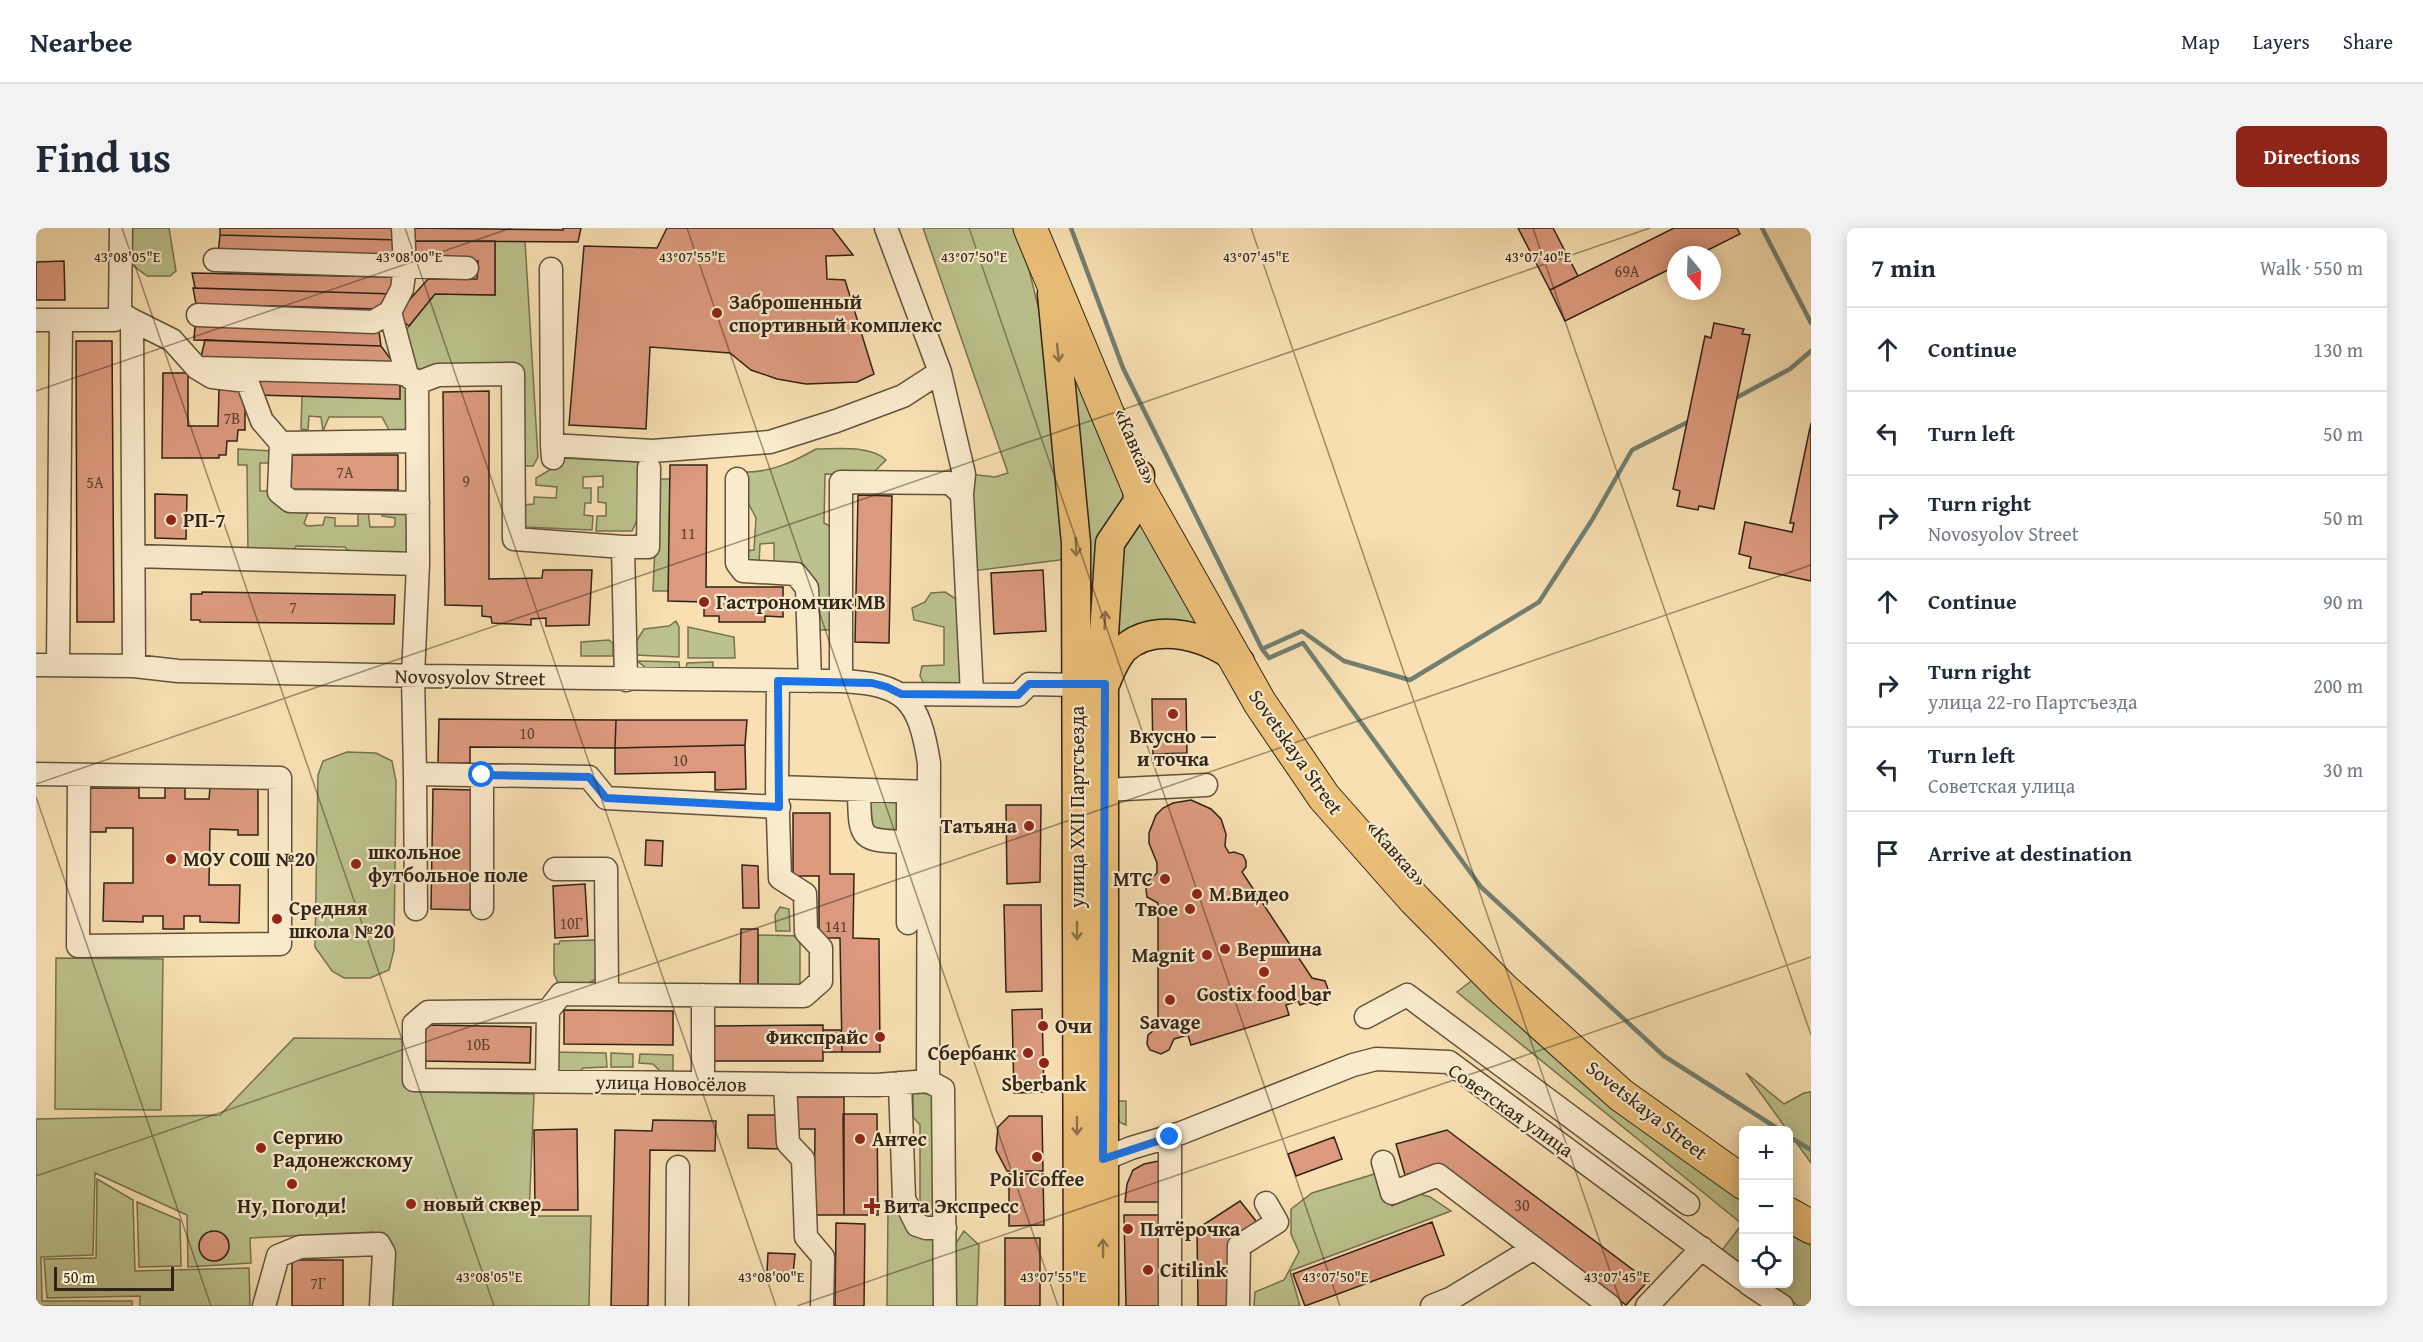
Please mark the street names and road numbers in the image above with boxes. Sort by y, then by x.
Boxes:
street label: «Кавказ» [1107,403,1165,488]
street label: Novosyolov Street [394,661,546,692]
street label: Sovetskaya Street [1242,683,1350,820]
street label: улица XXII Партсъезда [1062,706,1091,909]
street label: «Кавказ» [1360,813,1435,892]
street label: Sovetskaya Street [1580,1053,1714,1166]
street label: Советская улица [1443,1055,1580,1164]
street label: улица Новосёлов [594,1067,747,1098]

